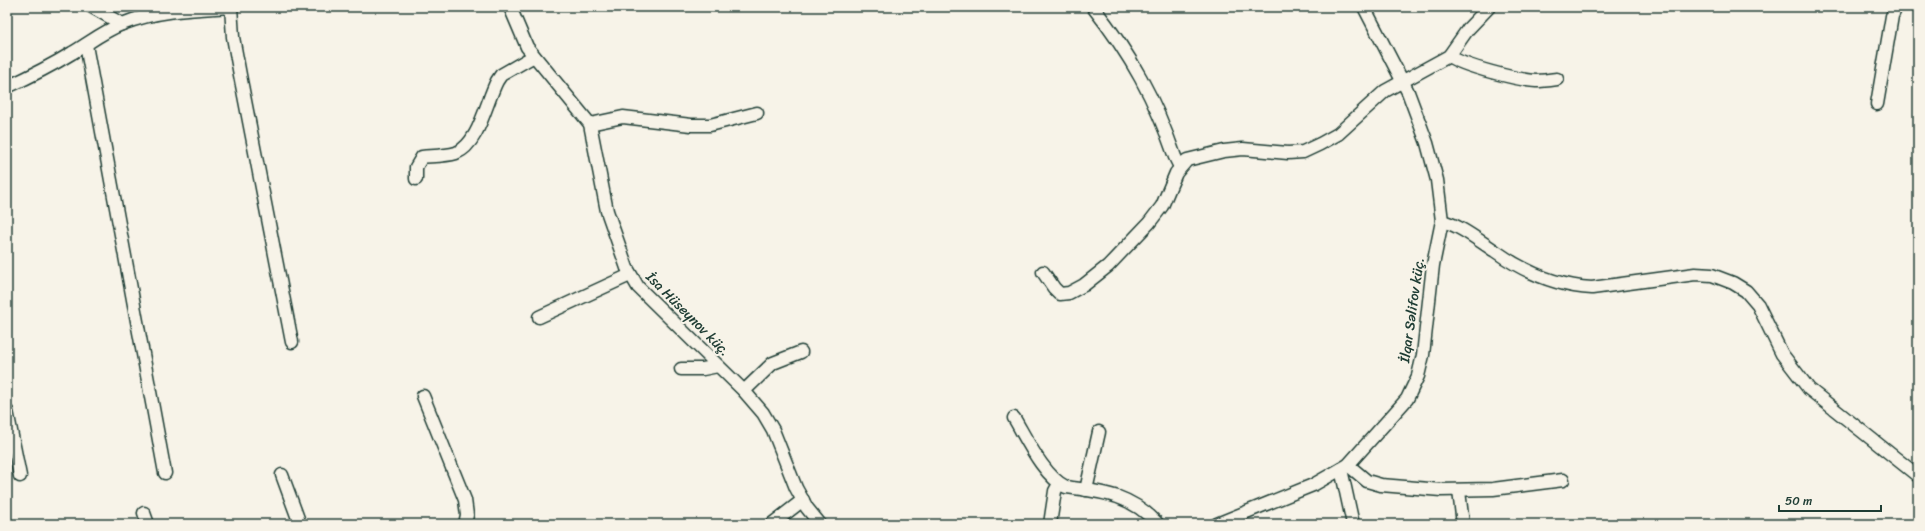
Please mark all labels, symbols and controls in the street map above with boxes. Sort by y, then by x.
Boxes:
street label: İlqar Səlifov küç. [1392,256,1432,365]
street label: İsa Hüseynov küç. [639,265,736,362]
scale bar [1779,487,1881,513]
text: 50 m [1785,490,1812,512]

